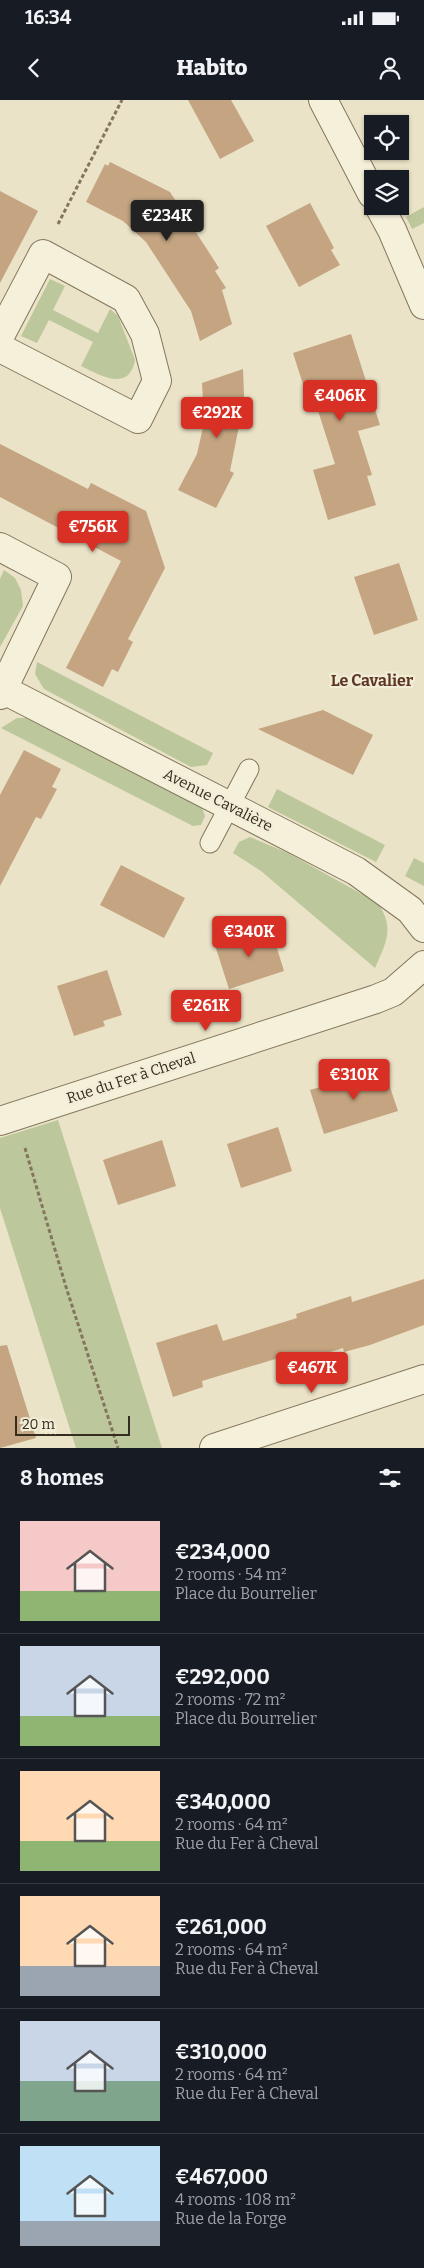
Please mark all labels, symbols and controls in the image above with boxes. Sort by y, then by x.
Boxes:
text: 16:34 [25,6,71,29]
icon: back [20,54,48,82]
text: Habito [176,54,248,81]
icon: person [376,54,404,82]
map controls [364,115,409,215]
button: locate [364,115,409,160]
button: layers [364,170,409,215]
pin: €234K [132,200,202,242]
text: €234K [142,206,192,225]
pin: €406K [305,380,375,422]
text: €406K [314,386,366,405]
pin: €292K [182,396,252,439]
text: €292K [192,403,242,422]
pin: €756K [58,510,128,553]
text: €756K [68,517,118,536]
district label: Le Cavalier [331,671,414,690]
street label: Avenue Cavalière [160,765,276,835]
pin: €340K [214,916,284,958]
text: €340K [223,922,275,941]
pin: €261K [171,990,241,1032]
text: €261K [182,996,230,1015]
street label: Rue du Fer à Cheval [64,1049,198,1107]
pin: €310K [319,1058,389,1101]
text: €310K [330,1065,378,1084]
pin: €467K [277,1352,347,1394]
text: €467K [287,1358,337,1377]
scale bar [15,1413,130,1436]
text: 20 m [22,1416,55,1433]
icon: filters [376,1464,404,1492]
text: 8 homes [20,1465,104,1491]
text: €234,000 [175,1539,270,1565]
icon: home [60,1541,120,1601]
text: 2 rooms · 54 m² [175,1565,287,1584]
text: Place du Bourrelier [175,1584,317,1603]
text: €292,000 [175,1664,270,1690]
icon: home [60,1666,120,1726]
text: 2 rooms · 72 m² [175,1690,285,1709]
text: Place du Bourrelier [175,1709,317,1728]
text: €340,000 [175,1789,271,1815]
icon: home [60,1791,120,1851]
text: 2 rooms · 64 m² [175,1815,288,1834]
text: Rue du Fer à Cheval [175,1834,319,1853]
text: €261,000 [175,1914,267,1940]
icon: home [60,1916,120,1976]
text: 2 rooms · 64 m² [175,1940,288,1959]
text: Rue du Fer à Cheval [175,1959,319,1978]
text: €310,000 [175,2039,267,2065]
icon: home [60,2041,120,2101]
text: 2 rooms · 64 m² [175,2065,288,2084]
text: Rue du Fer à Cheval [175,2084,319,2103]
text: €467,000 [175,2164,268,2190]
icon: home [60,2166,120,2226]
text: 4 rooms · 108 m² [175,2190,296,2209]
text: Rue de la Forge [175,2209,287,2228]

